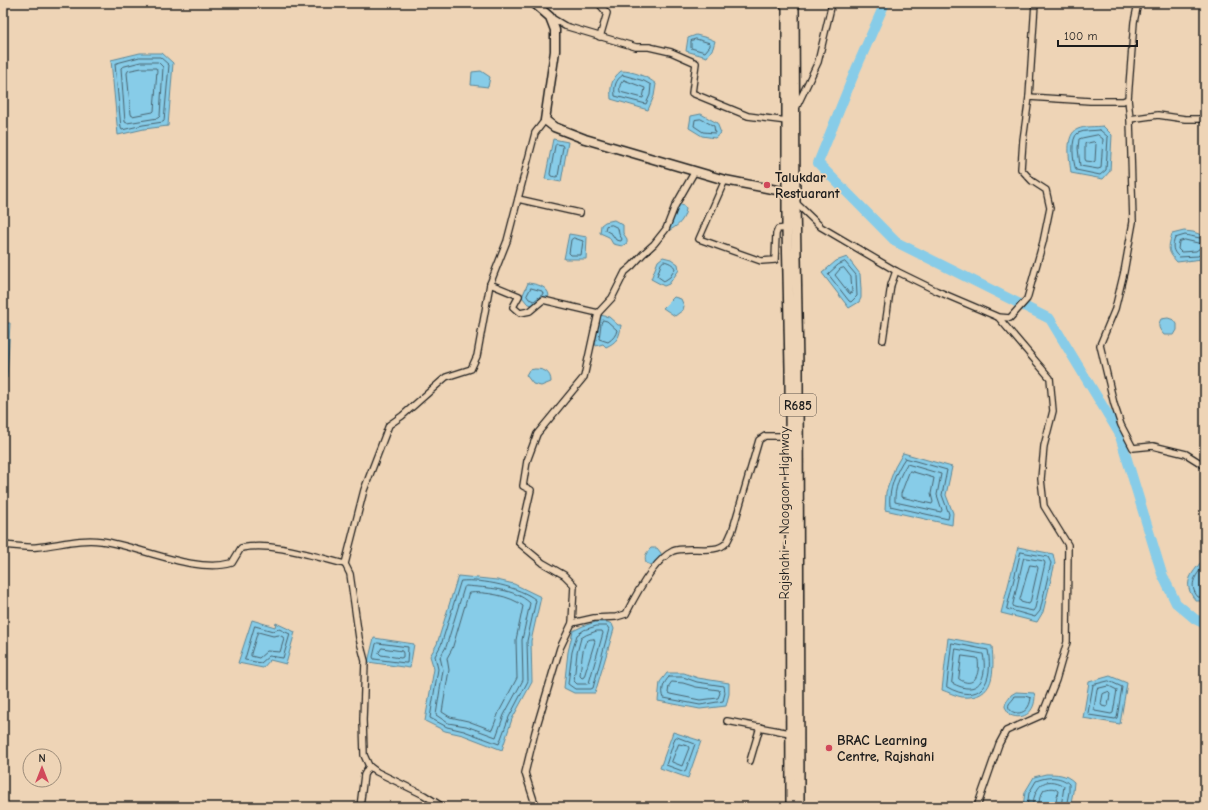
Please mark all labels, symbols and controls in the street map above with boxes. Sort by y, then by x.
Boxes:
scale bar [1058,22,1137,48]
text: 100 m [1064,29,1097,43]
place label: Talukdar Restuarant [775,169,840,202]
marker: Talukdar Restuarant [762,180,772,190]
road number: R685 [780,394,816,416]
street label: Rajshahi - Naogaon Highway [776,426,793,600]
place label: BRAC Learning Centre, Rajshahi [837,732,934,765]
marker: BRAC Learning Centre, Rajshahi [824,743,834,753]
north arrow [22,748,62,788]
text: N [38,752,46,765]

